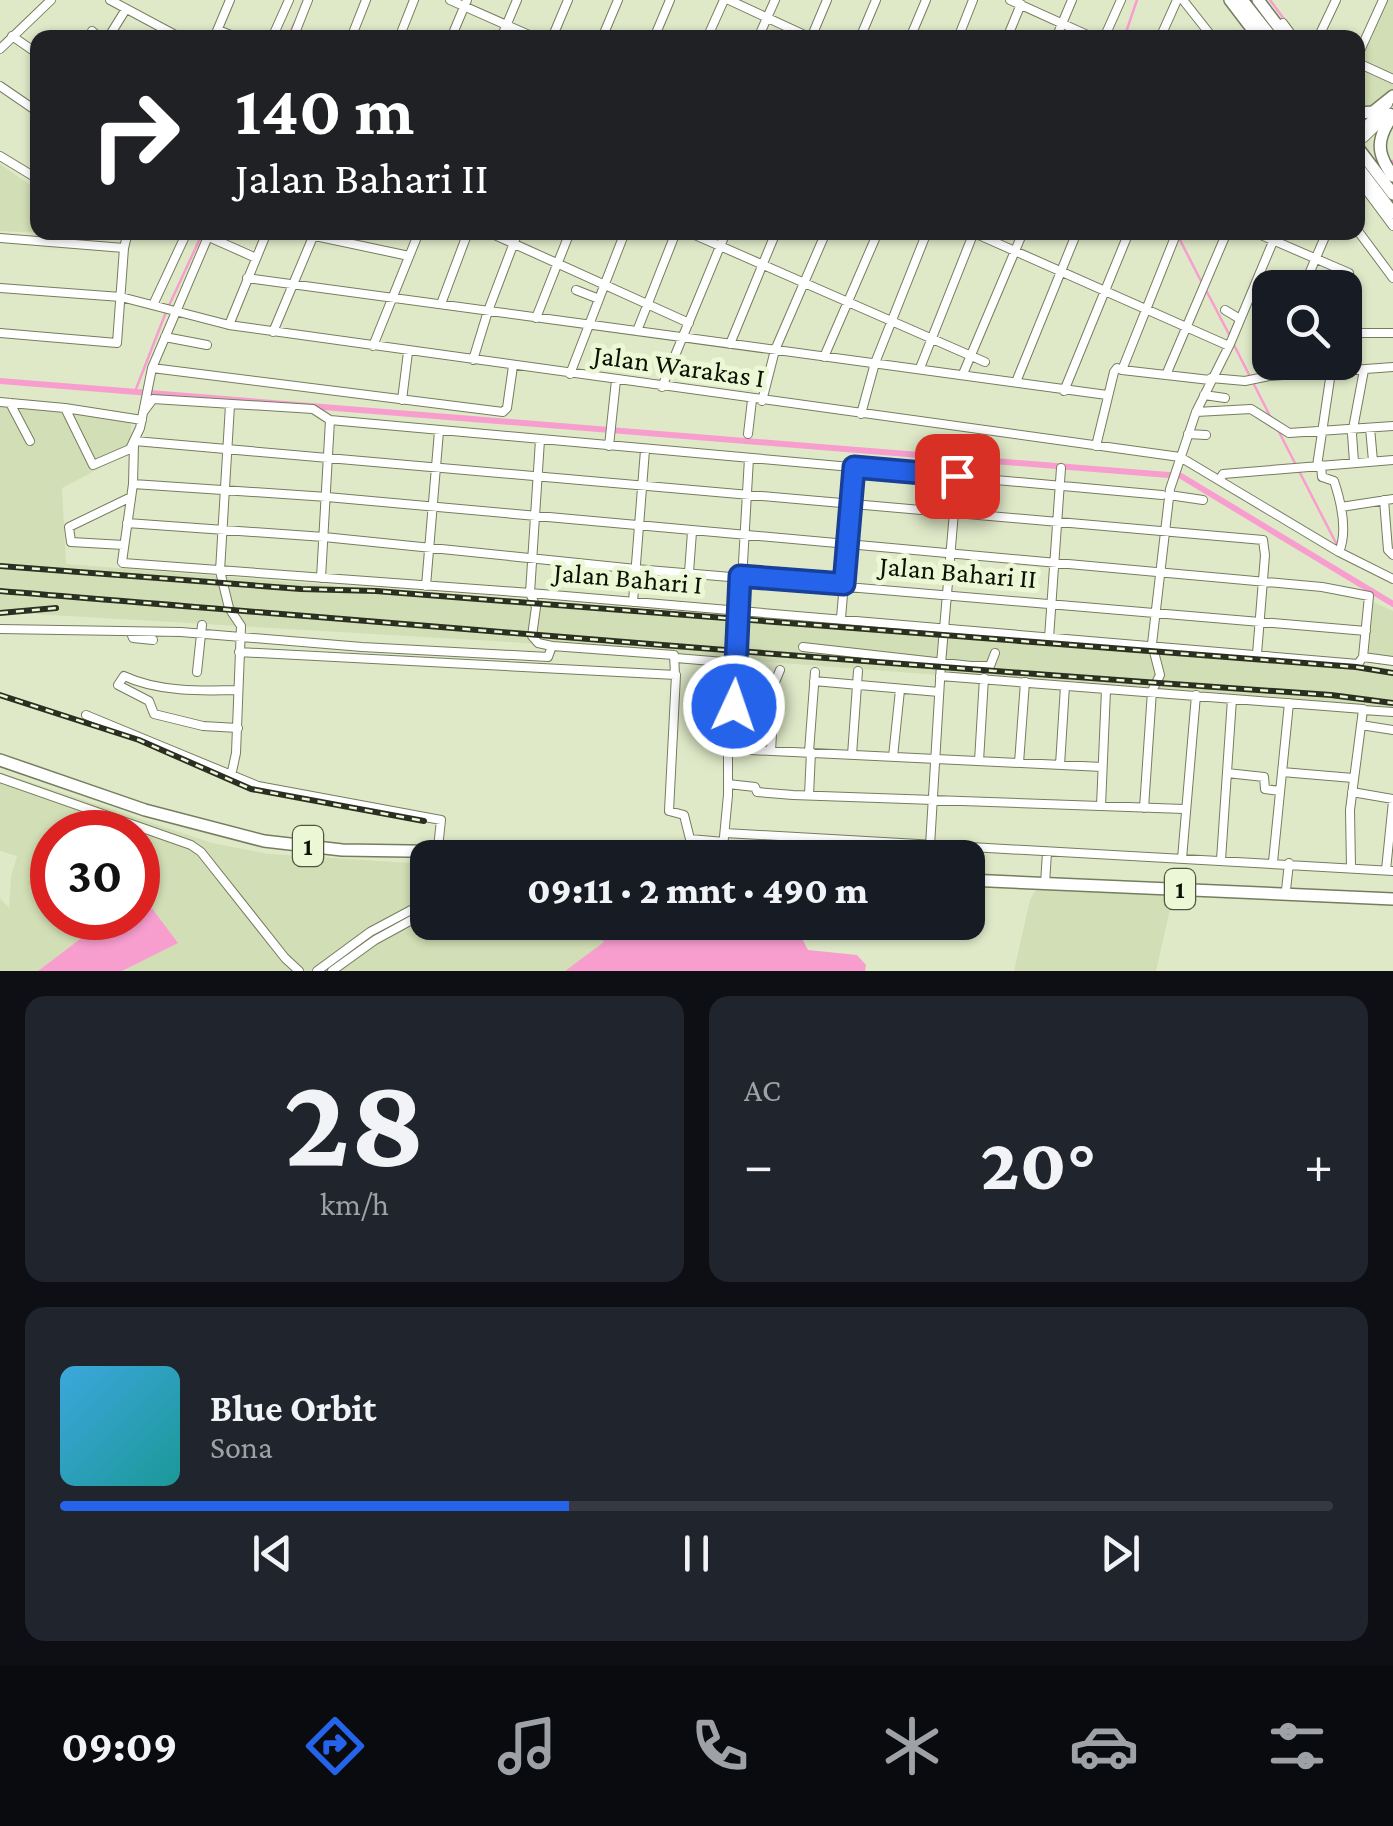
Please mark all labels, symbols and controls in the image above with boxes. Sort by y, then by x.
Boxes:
icon: right [70,70,200,200]
text: 140 m [235,71,414,149]
text: Jalan Bahari II [235,153,488,203]
map controls [1252,270,1362,380]
button: search [1252,270,1362,380]
street label: Jalan Warakas I [588,338,767,393]
pin [915,434,1000,519]
icon: arrive [930,449,985,504]
street label: Jalan Bahari II [875,549,1038,594]
street label: Jalan Bahari I [549,556,704,600]
position arrow [682,654,786,758]
speed limit sign: 30 [30,810,160,940]
road number: 1 [293,826,323,866]
text: 09:11 · 2 mnt · 490 m [527,869,868,911]
road number: 1 [1165,869,1195,909]
text: 28 [284,1048,425,1193]
text: AC [744,1072,781,1108]
text: 20° [980,1122,1097,1205]
text: − [744,1134,773,1195]
text: + [1304,1134,1333,1195]
text: km/h [320,1186,389,1222]
text: Blue Orbit [210,1387,377,1429]
text: Sona [210,1429,273,1465]
icon: previous [245,1526,300,1581]
icon: pause [669,1526,724,1581]
icon: next [1093,1526,1148,1581]
icon: directions [300,1711,370,1781]
icon: music [492,1711,562,1781]
icon: phone [685,1711,755,1781]
icon: climate [877,1711,947,1781]
icon: car [1069,1711,1139,1781]
icon: filters [1262,1711,1332,1781]
text: 09:09 [61,1721,178,1771]

